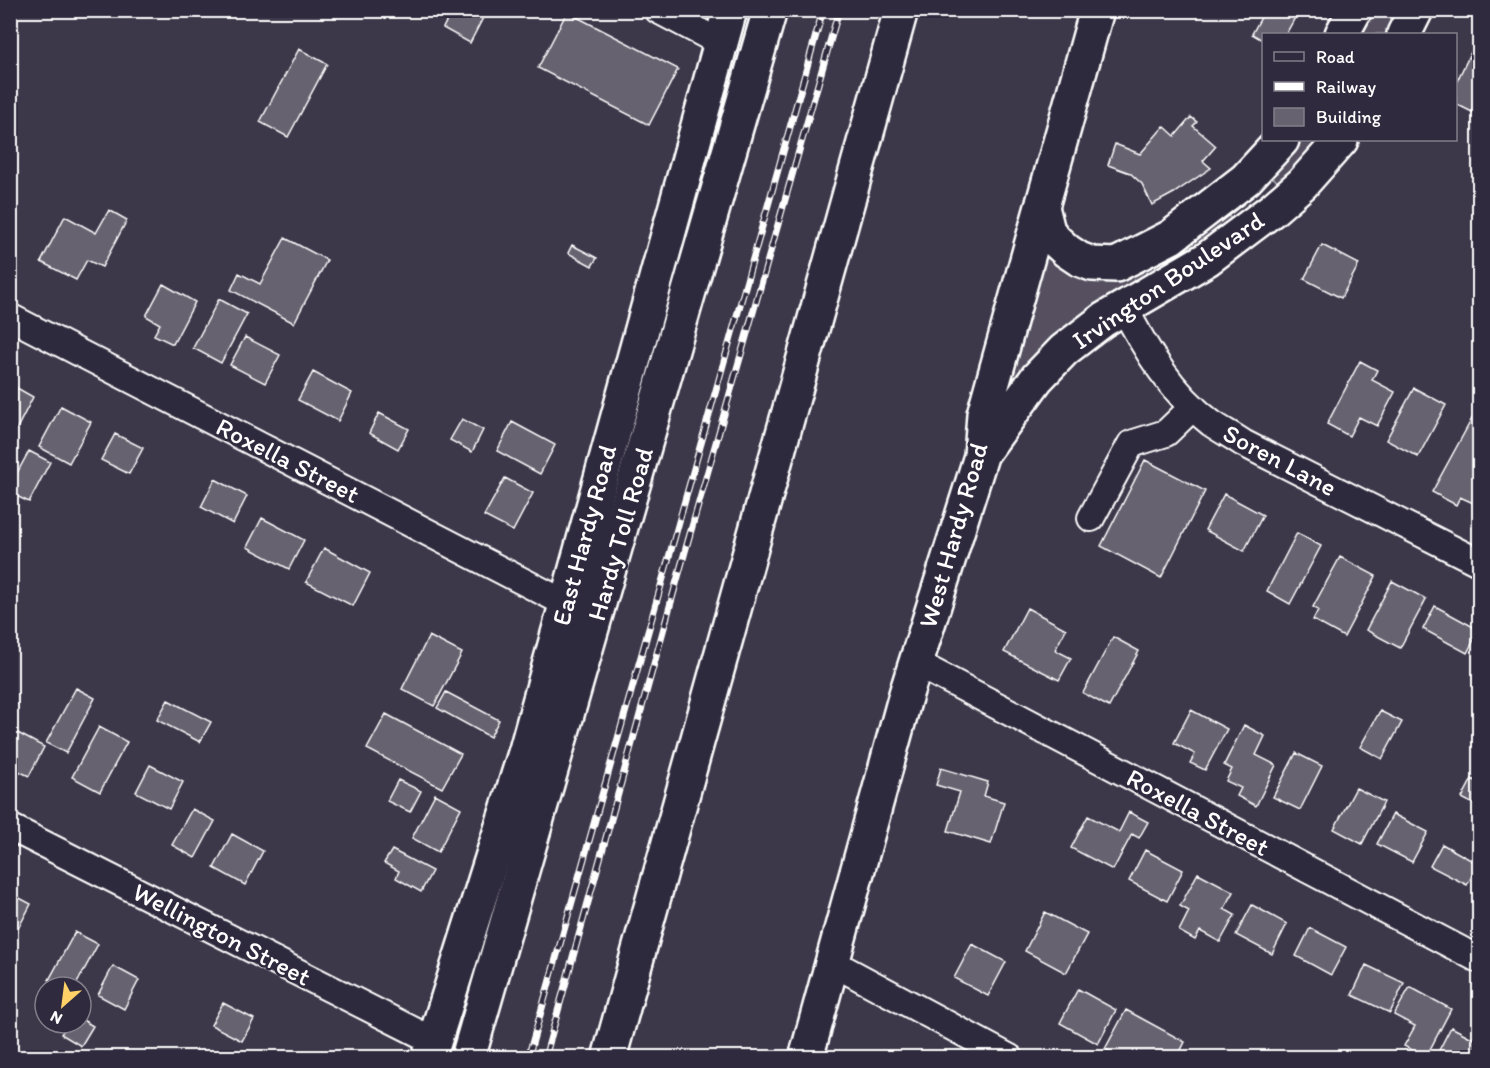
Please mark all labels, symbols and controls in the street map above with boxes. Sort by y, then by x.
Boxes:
legend [1262,33,1457,141]
text: Road [1316,46,1355,68]
text: Railway [1316,76,1377,98]
text: Building [1316,106,1382,128]
street label: Irvington Boulevard [1066,204,1271,356]
street label: Roxella Street [211,410,365,510]
street label: Soren Lane [1218,417,1342,503]
street label: West Hardy Road [911,439,995,631]
street label: East Hardy Road [545,441,623,629]
street label: Hardy Toll Road [580,443,660,625]
street label: Roxella Street [1121,761,1275,863]
street label: Wellington Street [128,875,317,993]
north arrow [33,975,93,1035]
text: N [47,1007,65,1029]

